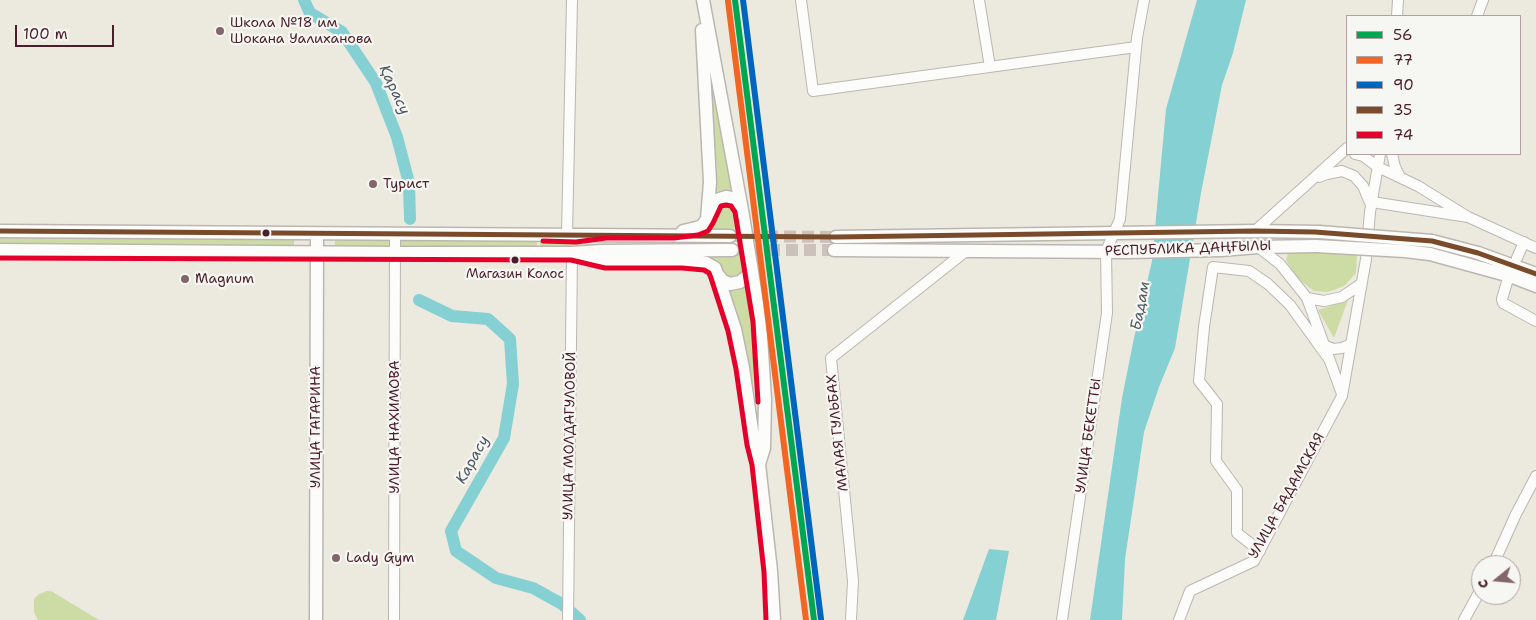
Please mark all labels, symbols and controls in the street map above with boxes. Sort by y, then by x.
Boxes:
scale bar [18,15,116,47]
place label: Школа №18 им Шокана Уалиханова [230,15,372,48]
legend [1346,15,1521,155]
text: 100 m [23,24,68,44]
marker: Школа №18 им Шокана Уалиханова [214,25,226,37]
text: 56 [1393,25,1412,45]
text: 77 [1393,50,1413,70]
water label: Қарасу [375,62,413,118]
text: 90 [1393,75,1414,95]
text: 35 [1393,100,1412,120]
text: 74 [1393,125,1413,145]
place label: Турист [383,176,429,192]
marker: Турист [367,178,379,190]
unlabelled marker [261,228,271,238]
street label: РЕСПУБЛИКА ДАҢҒЫЛЫ [1105,238,1271,260]
marker: Магазин Колос [510,255,520,265]
place label: Магазин Колос [466,267,564,283]
place label: Magnum [195,271,254,287]
marker: Magnum [179,273,191,285]
water label: Бадам [1127,280,1155,332]
street label: УЛИЦА МОЛДАГУЛОВОЙ [560,352,580,520]
street label: УЛИЦА НАХИМОВА [387,360,403,494]
street label: УЛИЦА ГАГАРИНА [308,366,324,488]
street label: МАЛАЯ ГУЛЬБАХ [823,374,853,492]
street label: УЛИЦА БЕКЕТТЫ [1073,377,1105,495]
street label: УЛИЦА БАДАМСКАЯ [1245,430,1329,562]
water label: Карасу [452,433,494,487]
place label: Lady Gym [346,550,414,566]
marker: Lady Gym [330,552,342,564]
north arrow [1471,555,1521,605]
text: С [1473,577,1492,591]

